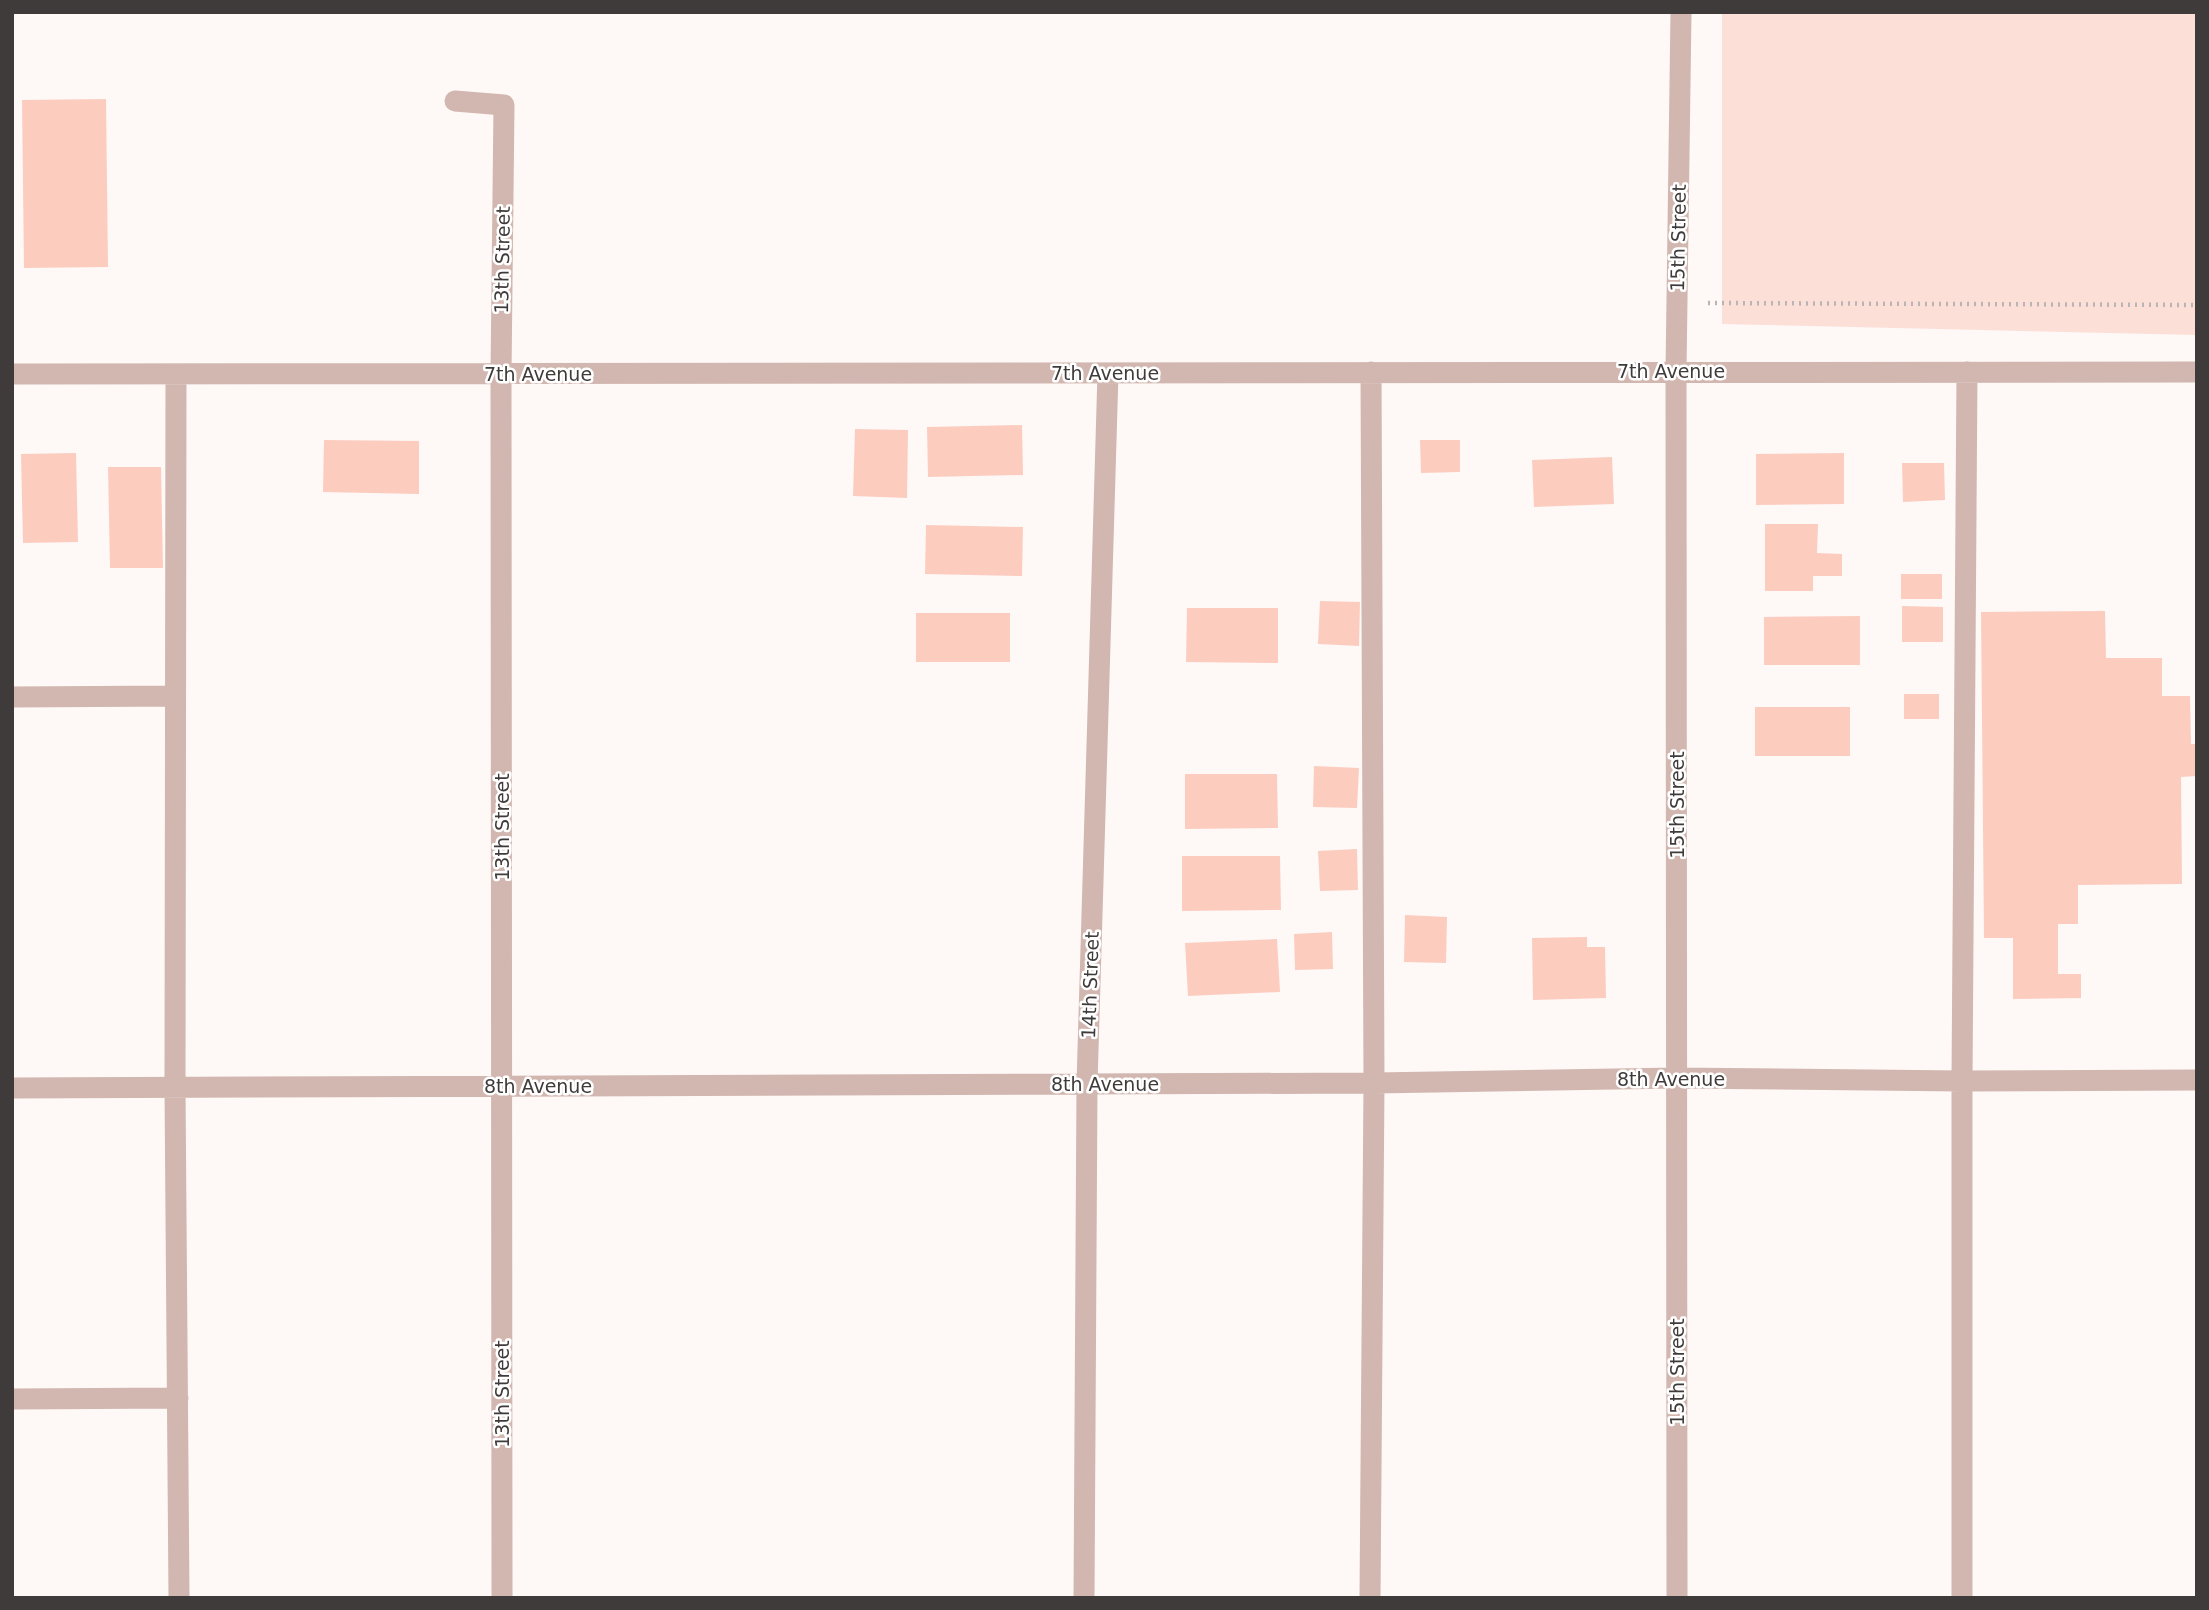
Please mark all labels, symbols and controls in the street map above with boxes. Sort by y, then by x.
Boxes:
street label: 15th Street [1666,184,1690,292]
street label: 13th Street [490,206,514,314]
street label: 7th Avenue [1617,360,1725,382]
street label: 7th Avenue [1051,362,1159,384]
street label: 7th Avenue [484,363,592,385]
street label: 15th Street [1666,751,1688,859]
street label: 13th Street [491,773,513,881]
street label: 14th Street [1077,931,1103,1039]
street label: 8th Avenue [1617,1068,1725,1090]
street label: 8th Avenue [1051,1073,1159,1095]
street label: 8th Avenue [484,1075,592,1097]
street label: 15th Street [1666,1318,1688,1426]
street label: 13th Street [491,1340,513,1448]

